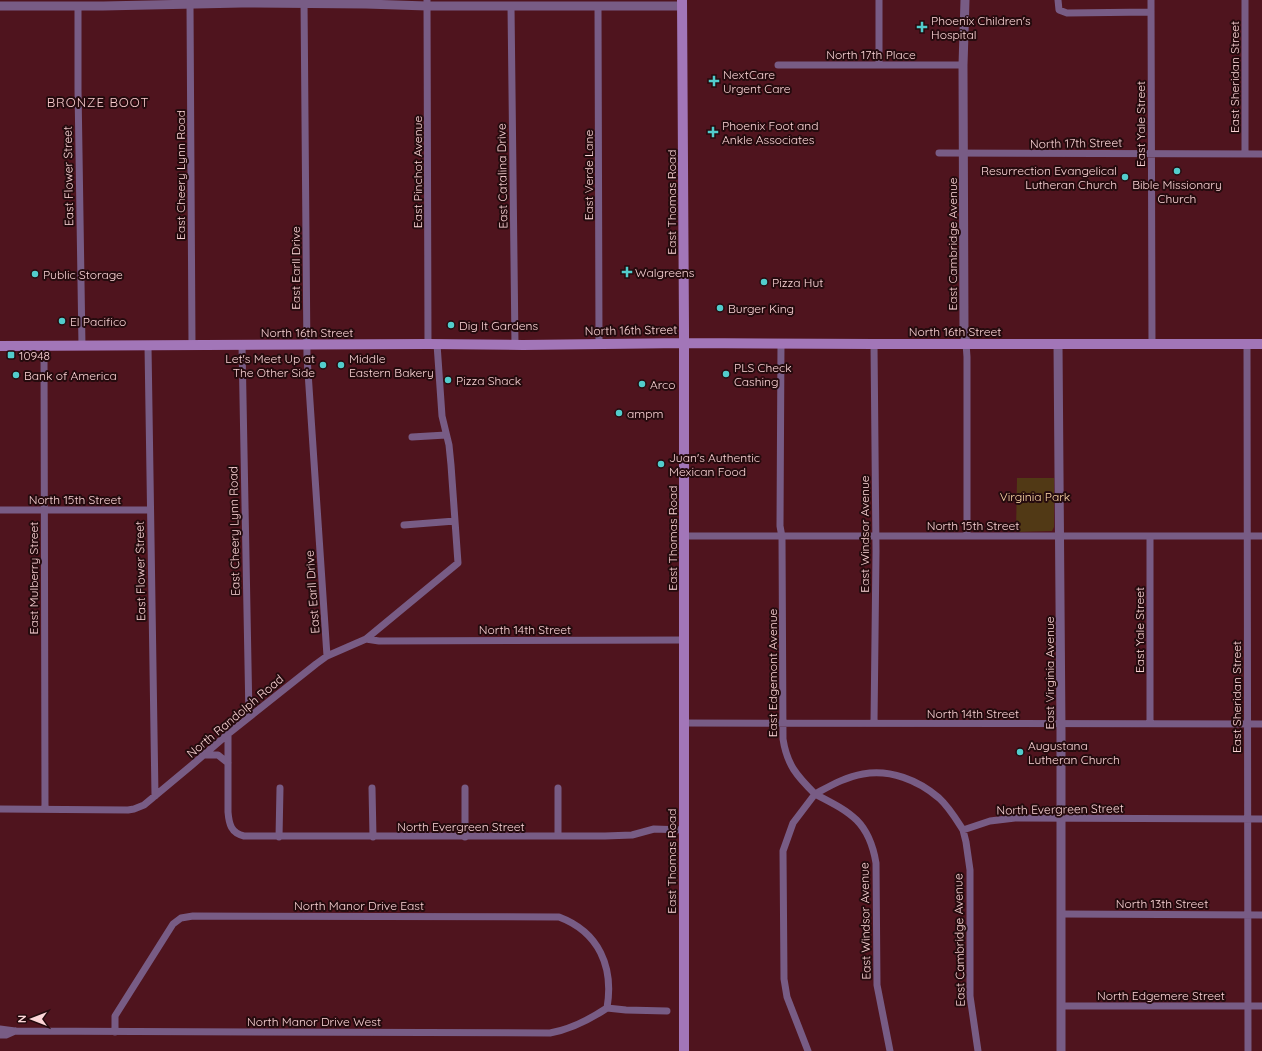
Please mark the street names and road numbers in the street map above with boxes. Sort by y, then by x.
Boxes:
street label: East Sheridan Street [1227,21,1242,133]
street label: North 17th Place [826,47,916,62]
street label: East Yale Street [1133,81,1148,167]
street label: East Cheery Lynn Road [173,110,188,240]
street label: East Pinchot Avenue [410,116,425,228]
street label: East Catalina Drive [494,123,510,229]
street label: East Flower Street [60,126,76,226]
street label: East Verde Lane [581,129,596,220]
street label: North 17th Street [1030,135,1122,151]
street label: East Thomas Road [664,149,679,255]
street label: East Cambridge Avenue [945,177,960,311]
street label: East Earll Drive [288,226,303,310]
street label: North 16th Street [585,322,677,338]
street label: North 16th Street [909,324,1001,339]
street label: North 16th Street [261,325,353,340]
street label: East Cheery Lynn Road [225,466,243,596]
street label: East Windsor Avenue [857,475,872,593]
street label: East Thomas Road [665,485,680,591]
street label: North 15th Street [29,492,121,507]
street label: North 15th Street [927,518,1019,533]
street label: East Flower Street [132,521,148,621]
street label: East Mulberry Street [26,522,41,634]
street label: East Earll Drive [302,550,322,634]
street label: East Yale Street [1132,587,1147,673]
street label: East Edgemont Avenue [765,608,780,737]
street label: East Virginia Avenue [1042,616,1057,730]
street label: North 14th Street [479,622,571,637]
street label: East Sheridan Street [1229,641,1244,753]
street label: North Randolph Road [184,671,286,761]
street label: North 14th Street [927,706,1019,721]
street label: North Evergreen Street [996,800,1124,818]
street label: East Thomas Road [664,808,679,914]
street label: North Evergreen Street [397,819,525,834]
street label: East Windsor Avenue [856,862,874,980]
street label: East Cambridge Avenue [950,873,968,1007]
street label: North 13th Street [1116,896,1208,911]
street label: North Manor Drive East [294,898,424,913]
street label: North Edgemere Street [1097,988,1225,1003]
street label: North Manor Drive West [247,1014,381,1029]

